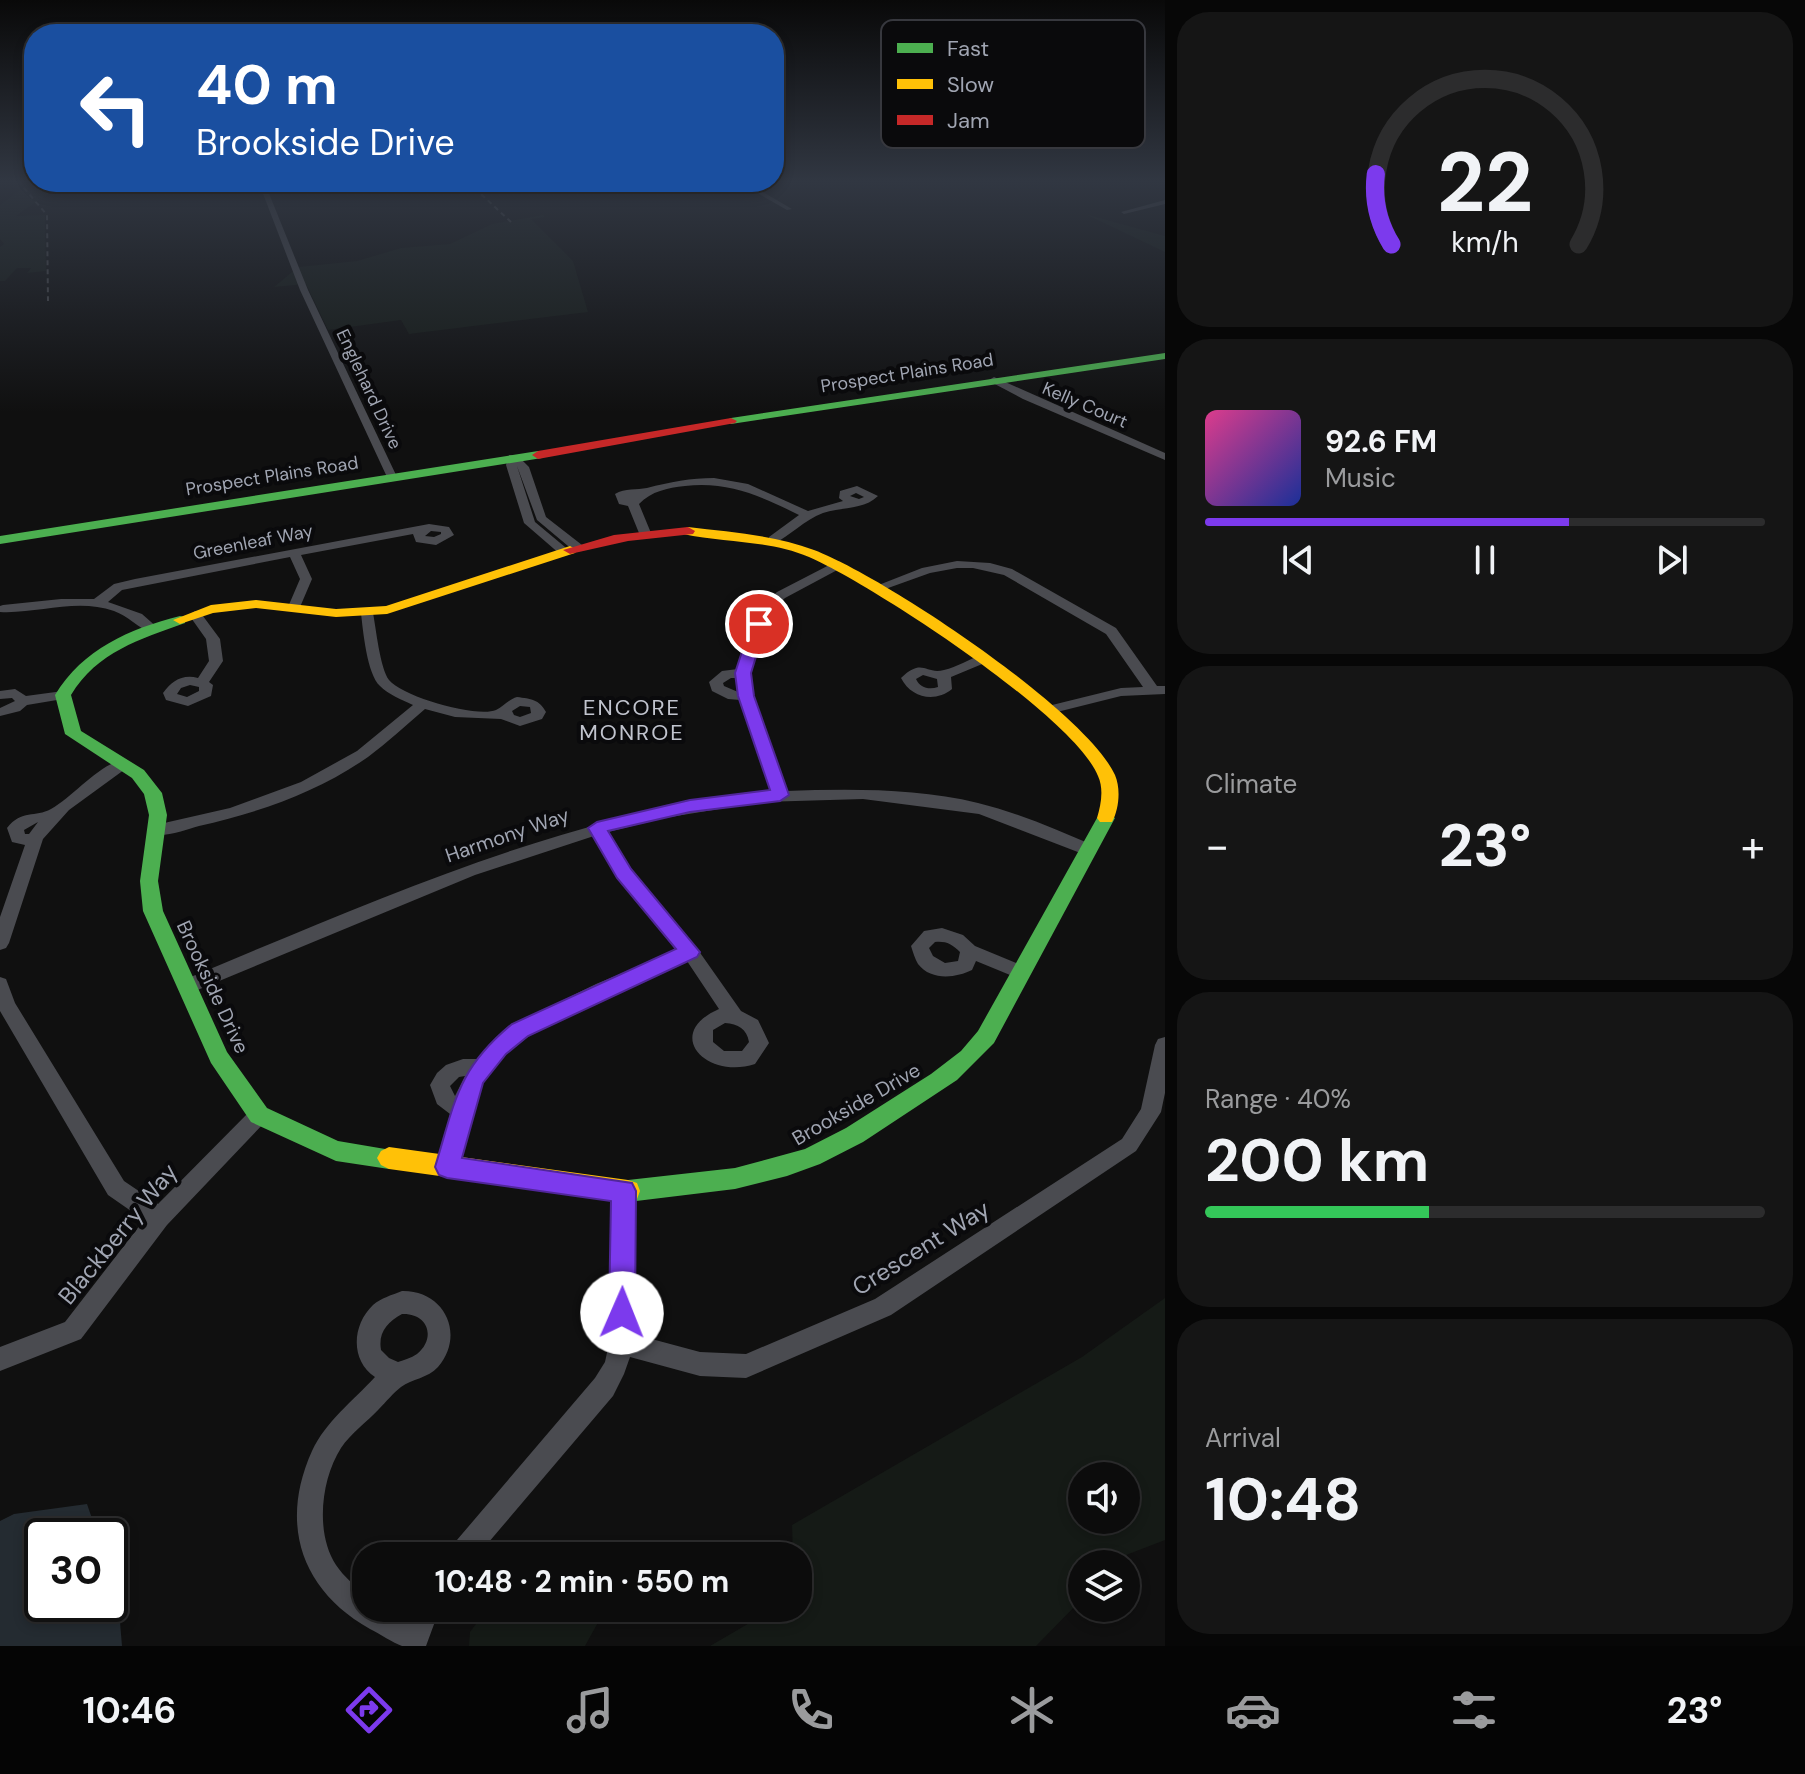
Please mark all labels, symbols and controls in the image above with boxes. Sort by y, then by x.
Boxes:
legend [881,20,1145,148]
text: Fast [947,34,989,63]
text: 40 m [196,48,338,121]
icon: left [64,56,168,160]
text: Slow [947,70,994,99]
text: Jam [947,106,990,135]
text: Brookside Drive [196,119,455,166]
text: 22 [1437,128,1533,237]
text: km/h [1451,225,1519,262]
street label: Englehard Drive [331,325,407,453]
street label: Prospect Plains Road [819,348,995,398]
street label: Kelly Court [1039,376,1131,434]
text: 92.6 FM [1325,422,1437,461]
street label: Prospect Plains Road [184,451,360,501]
text: Music [1325,461,1396,495]
street label: Greenleaf Way [191,519,315,565]
icon: previous [1276,538,1320,582]
icon: pause [1463,538,1507,582]
icon: next [1650,538,1694,582]
pin [725,590,793,658]
icon: arrive [737,602,781,646]
district label: ENCORE MONROE [579,693,685,747]
text: Climate [1205,767,1297,801]
street label: Harmony Way [442,802,572,868]
text: 23° [1439,806,1531,885]
text: − [1205,817,1229,875]
text: + [1741,817,1765,875]
street label: Brookside Drive [171,916,255,1058]
street label: Brookside Drive [787,1057,925,1151]
text: Range · 40% [1205,1082,1351,1116]
text: 200 km [1205,1121,1429,1200]
street label: Blackberry Way [51,1157,184,1311]
street label: Crescent Way [846,1193,995,1302]
position arrow [580,1271,664,1355]
text: Arrival [1205,1421,1281,1455]
text: 10:48 [1205,1460,1361,1539]
map controls [1068,1462,1140,1622]
button: sound [1068,1462,1140,1534]
speed limit sign: 30 [24,1518,128,1622]
button: layers [1068,1550,1140,1622]
text: 10:48 · 2 min · 550 m [435,1562,729,1601]
icon: directions [341,1682,397,1738]
icon: music [562,1682,618,1738]
icon: phone [783,1682,839,1738]
icon: climate [1004,1682,1060,1738]
icon: car [1225,1682,1281,1738]
icon: filters [1446,1682,1502,1738]
text: 10:46 [82,1687,176,1734]
text: 23° [1667,1687,1722,1734]

